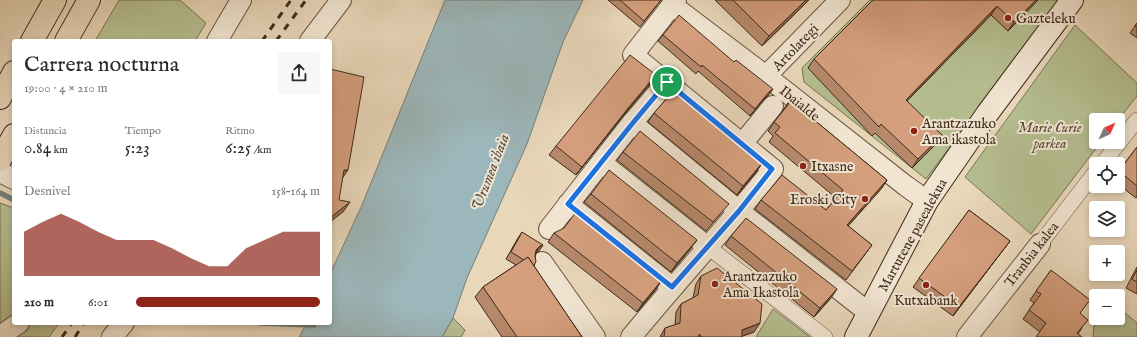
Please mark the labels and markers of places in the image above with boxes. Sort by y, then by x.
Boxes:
place label: Gazteleku [1016,10,1076,28]
marker: Gazteleku [1003,13,1013,23]
pin [650,65,684,99]
place label: Arantzazuko Ama ikastola [921,115,997,149]
marker: Arantzazuko Ama ikastola [909,126,919,136]
place label: Itxasne [811,158,854,176]
marker: Itxasne [798,161,808,171]
place label: Eroski City [790,191,857,209]
marker: Eroski City [860,194,870,204]
place label: Arantzazuko Ama Ikastola [722,268,800,302]
marker: Arantzazuko Ama Ikastola [710,279,720,289]
marker: Kutxabank [921,280,931,290]
place label: Kutxabank [894,292,958,310]

